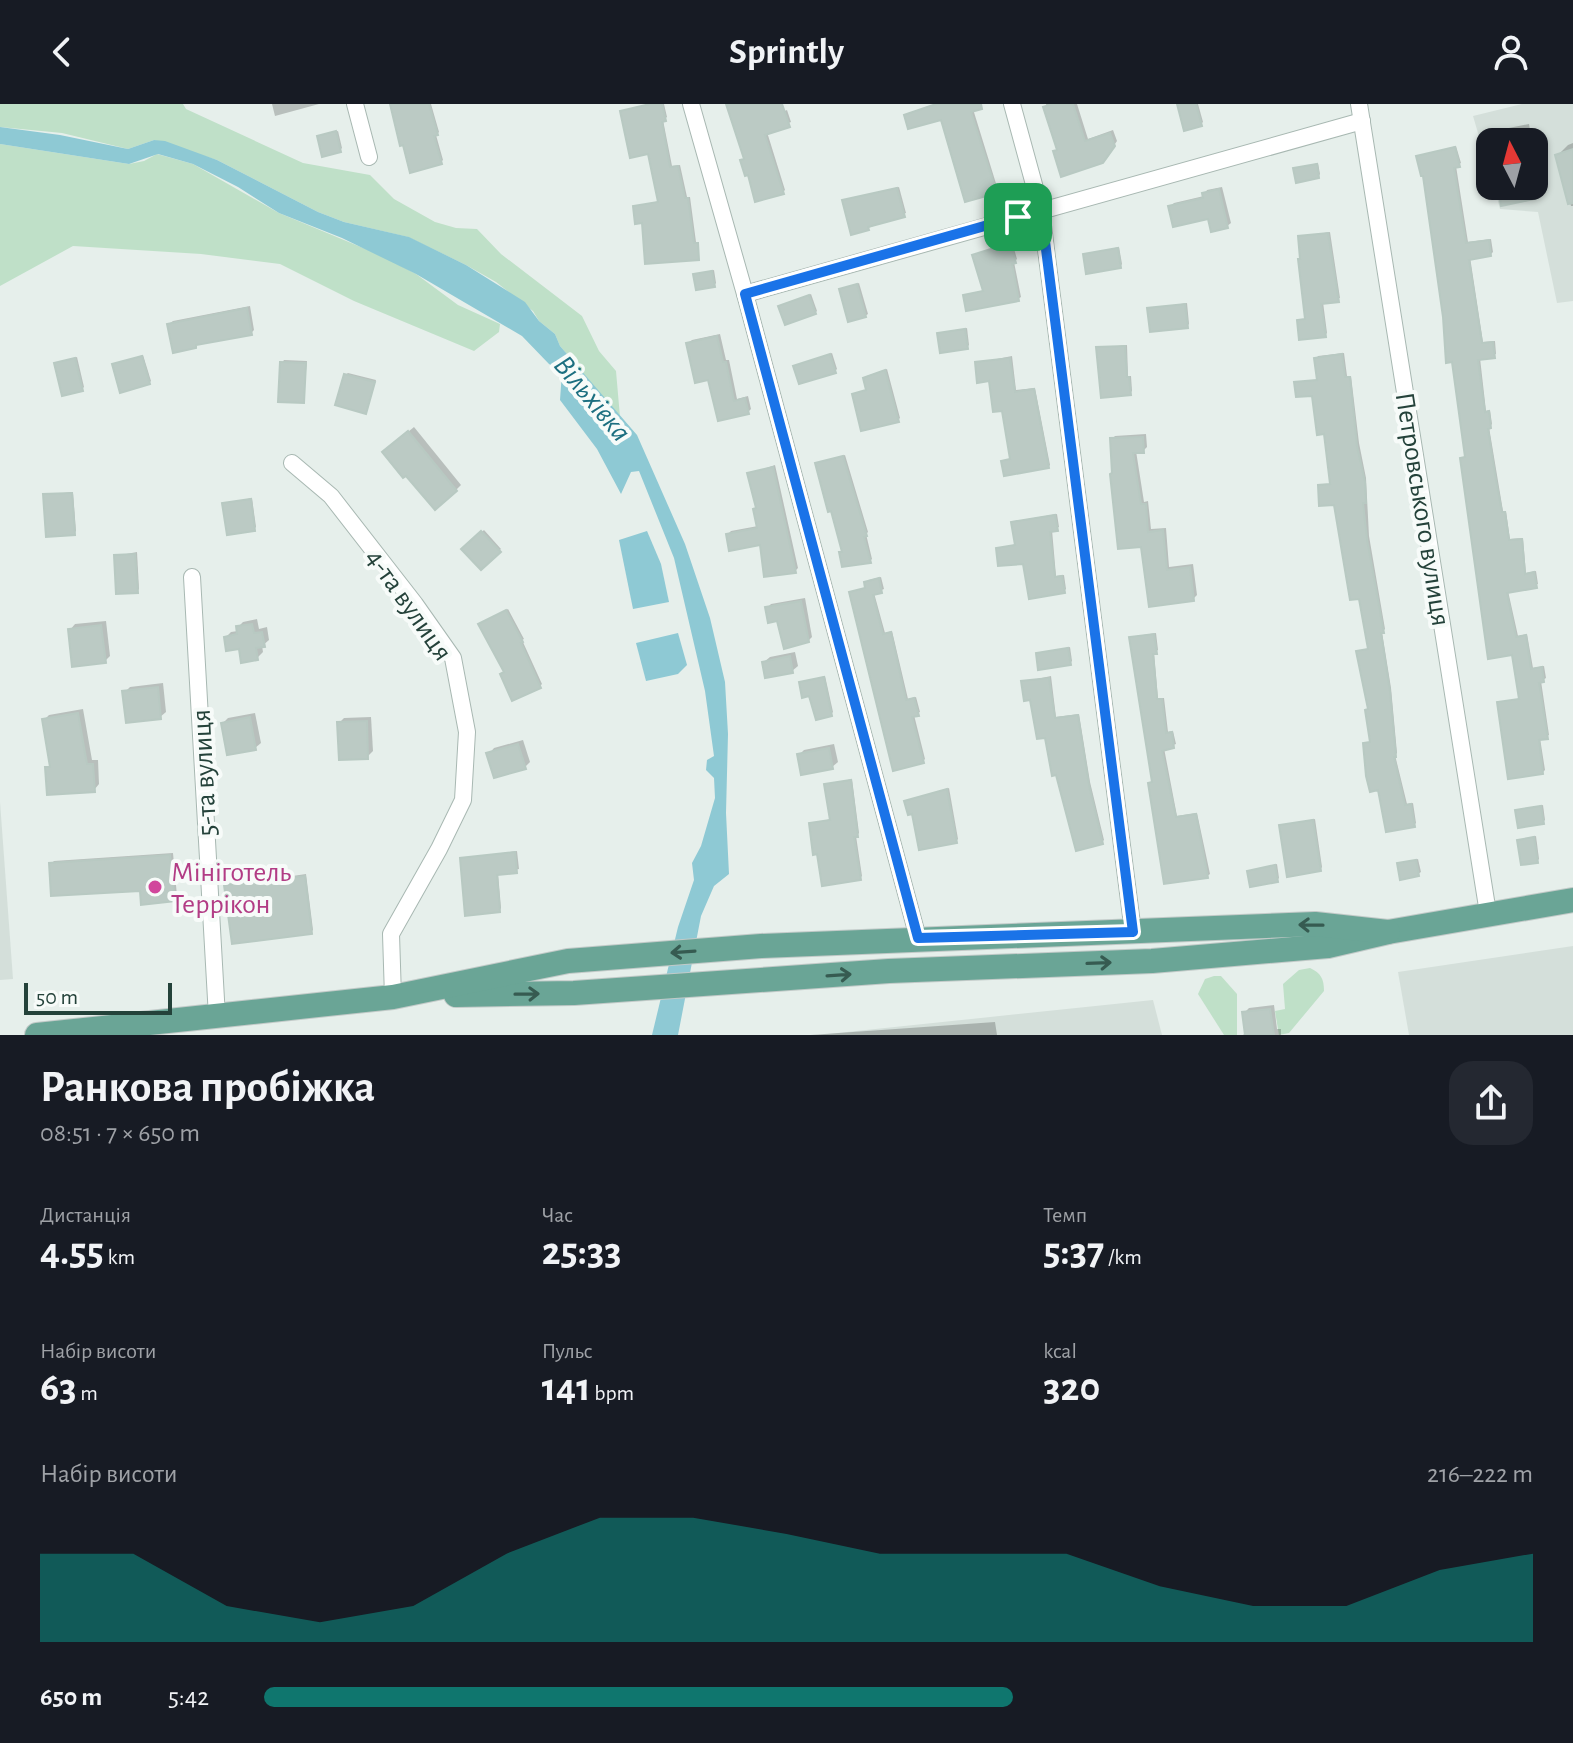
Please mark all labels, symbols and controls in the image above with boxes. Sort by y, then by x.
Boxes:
icon: back [40,30,84,74]
icon: person [1489,30,1533,74]
text: Sprintly [729,34,844,70]
north arrow [1476,128,1548,200]
map controls [1476,128,1548,200]
pin [984,183,1052,251]
icon: arrive [996,195,1040,239]
water label: Вільхівка [548,350,636,447]
street label: Петровського вулиця [1390,390,1454,628]
street label: 4-та вулиця [360,544,457,666]
street label: 5-та вулиця [188,709,222,837]
place label: Мініготель Террікон [171,859,291,919]
marker: Мініготель Террікон [146,878,164,896]
one-way arrow [1298,917,1325,933]
one-way arrow [670,945,697,960]
one-way arrow [1085,955,1112,970]
one-way arrow [825,967,852,982]
scale bar [24,979,172,1015]
text: 50 m [36,986,78,1008]
one-way arrow [513,986,540,1002]
button: share [1449,1061,1533,1145]
text: Ранкова пробіжка [40,1066,375,1110]
text: 08:51 · 7 × 650 m [40,1120,200,1146]
text: Дистанція [40,1204,131,1226]
text: Час [542,1204,573,1226]
text: Темп [1043,1204,1087,1226]
text: 4.55 [40,1232,104,1272]
text: 25:33 [542,1232,621,1272]
text: 5:37 [1043,1232,1104,1272]
text: km [104,1246,135,1268]
text: /km [1104,1246,1142,1268]
text: Набір висоти [40,1340,156,1362]
text: Пульс [542,1340,593,1362]
text: kcal [1043,1340,1077,1362]
text: 63 [40,1368,77,1408]
text: 141 [542,1368,591,1408]
text: 320 [1043,1368,1100,1408]
text: m [77,1382,98,1404]
text: bpm [591,1382,634,1404]
text: Набір висоти [40,1461,178,1487]
text: 216–222 m [1427,1461,1533,1487]
text: 650 m [40,1684,102,1710]
text: 5:42 [168,1684,209,1710]

